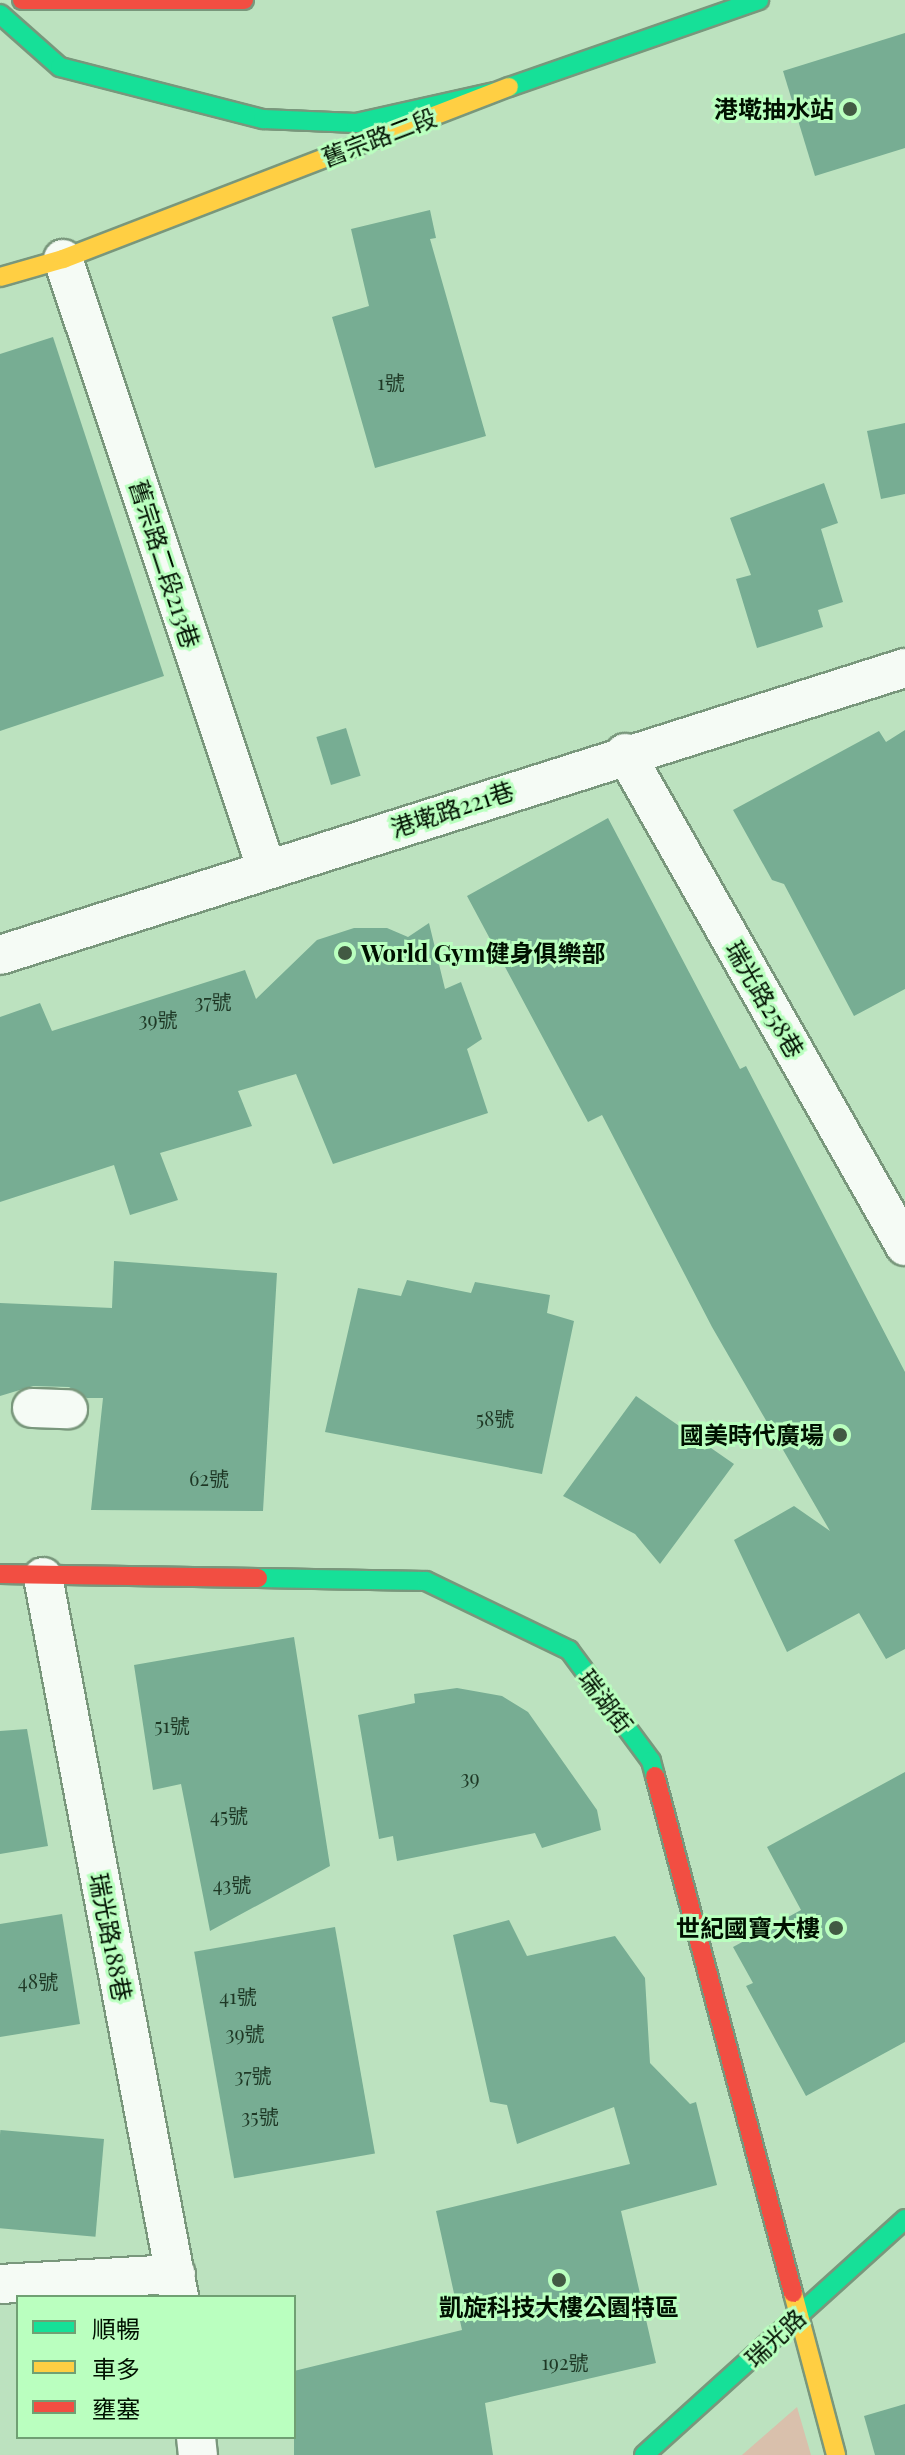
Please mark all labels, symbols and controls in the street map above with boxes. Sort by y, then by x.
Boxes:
place label: 港墘抽水站 [714,95,834,123]
marker: 港墘抽水站 [841,100,859,118]
street label: 舊宗路二段 [318,102,440,172]
house number: 1號 [377,369,405,393]
street label: 舊宗路二段213巷 [124,476,206,652]
street label: 港墘路221巷 [387,776,517,842]
street label: 瑞光路258巷 [720,936,810,1062]
place label: World Gym健身俱樂部 [361,939,605,967]
marker: World Gym健身俱樂部 [336,944,354,962]
house number: 37號 [194,988,232,1012]
house number: 39號 [138,1006,178,1030]
house number: 58號 [476,1405,514,1429]
place label: 國美時代廣場 [680,1421,824,1449]
marker: 國美時代廣場 [831,1426,849,1444]
house number: 62號 [189,1465,229,1489]
street label: 瑞湖街 [573,1664,639,1738]
house number: 51號 [154,1712,190,1736]
house number: 39 [460,1764,480,1788]
house number: 45號 [210,1802,248,1826]
street label: 瑞光路188巷 [84,1871,138,2003]
house number: 43號 [213,1871,251,1895]
place label: 世紀國寶大樓 [676,1914,820,1942]
marker: 世紀國寶大樓 [827,1919,845,1937]
house number: 48號 [18,1968,58,1992]
house number: 41號 [219,1983,257,2007]
house number: 39號 [225,2020,265,2044]
house number: 37號 [234,2062,272,2086]
house number: 35號 [241,2103,279,2127]
marker: 凱旋科技大樓公園特區 [550,2271,568,2289]
place label: 凱旋科技大樓公園特區 [439,2293,679,2321]
legend [16,2295,296,2439]
street label: 瑞光路 [739,2303,811,2373]
text: 順暢 [92,2312,140,2344]
house number: 192號 [541,2349,589,2373]
text: 車多 [92,2352,140,2384]
text: 壅塞 [92,2392,140,2424]

